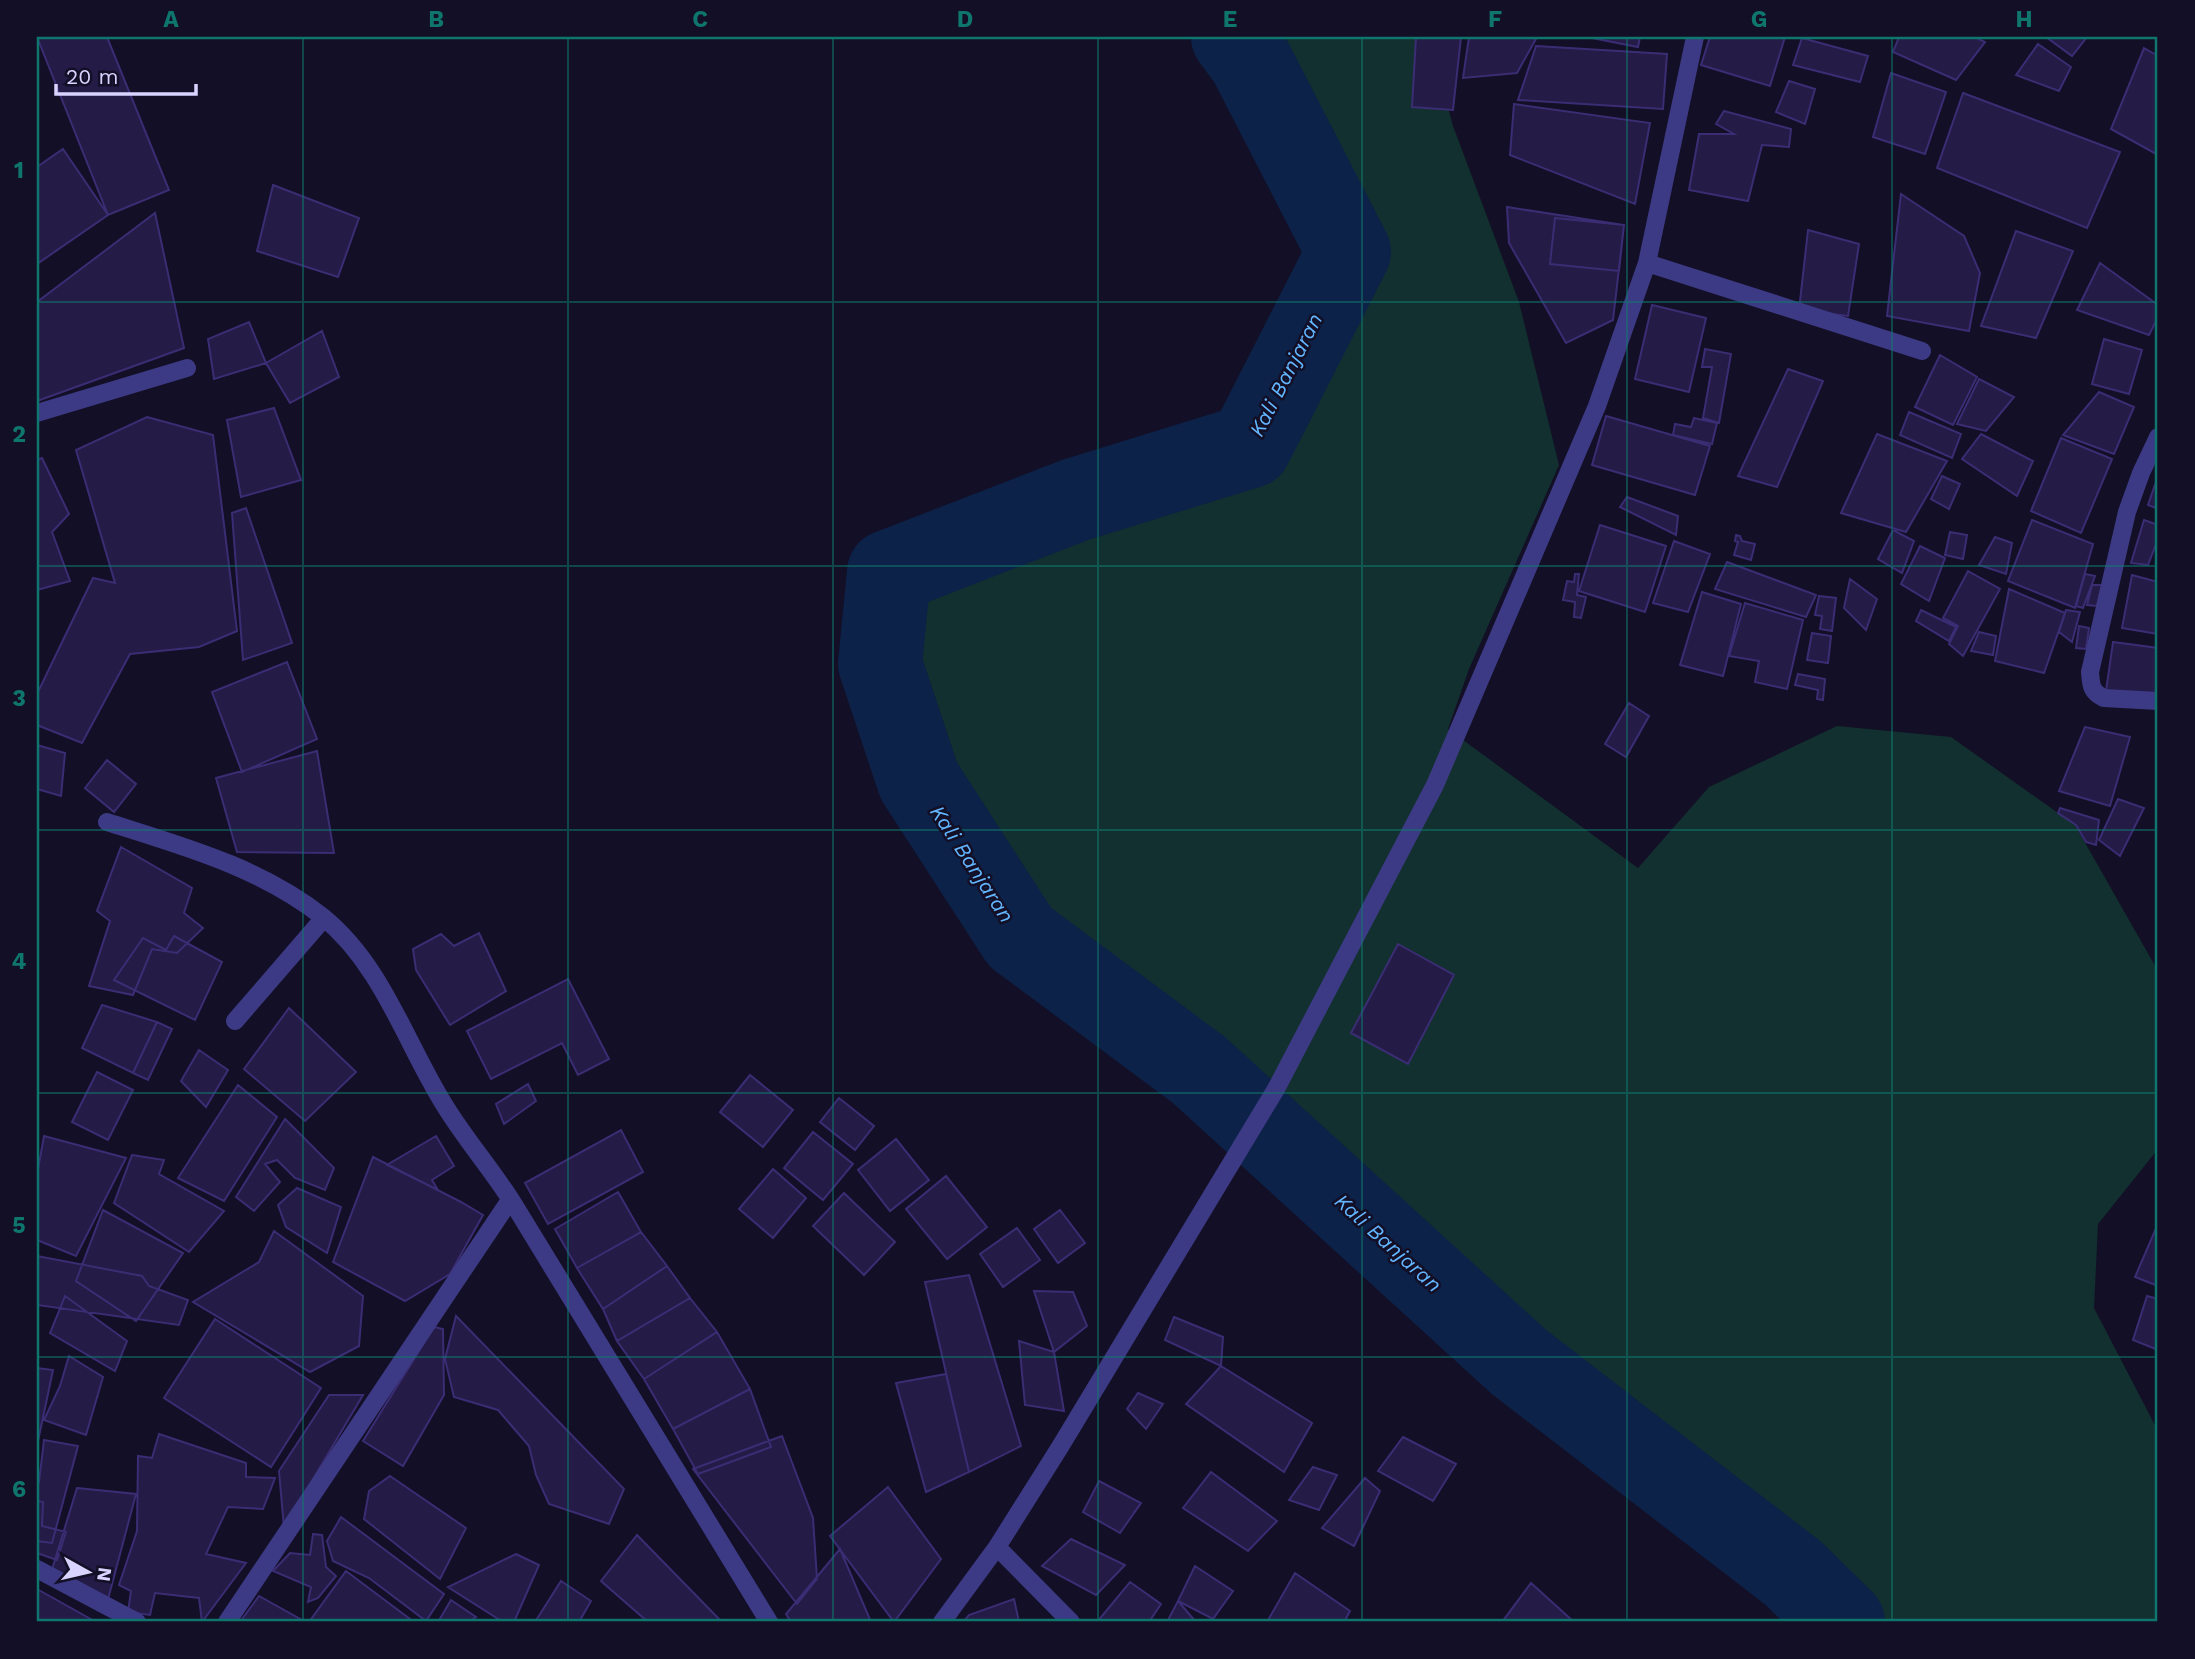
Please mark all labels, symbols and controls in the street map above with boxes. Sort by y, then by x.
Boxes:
text: A [163,6,179,33]
text: B [428,6,444,33]
text: C [692,6,708,33]
text: D [957,6,973,33]
text: E [1223,6,1237,33]
text: F [1488,6,1502,33]
text: G [1751,6,1767,33]
text: H [2015,6,2033,33]
scale bar [56,52,196,96]
text: 20 m [66,64,118,89]
text: 1 [14,157,24,184]
water label: Kali Banjaran [1244,309,1327,441]
text: 2 [12,421,26,448]
text: 3 [12,685,26,712]
water label: Kali Banjaran [925,800,1020,927]
text: 4 [12,948,27,975]
water label: Kali Banjaran [1330,1188,1447,1297]
text: 5 [12,1212,26,1239]
text: 6 [12,1476,26,1503]
north arrow [52,1536,122,1606]
text: N [92,1566,117,1583]

